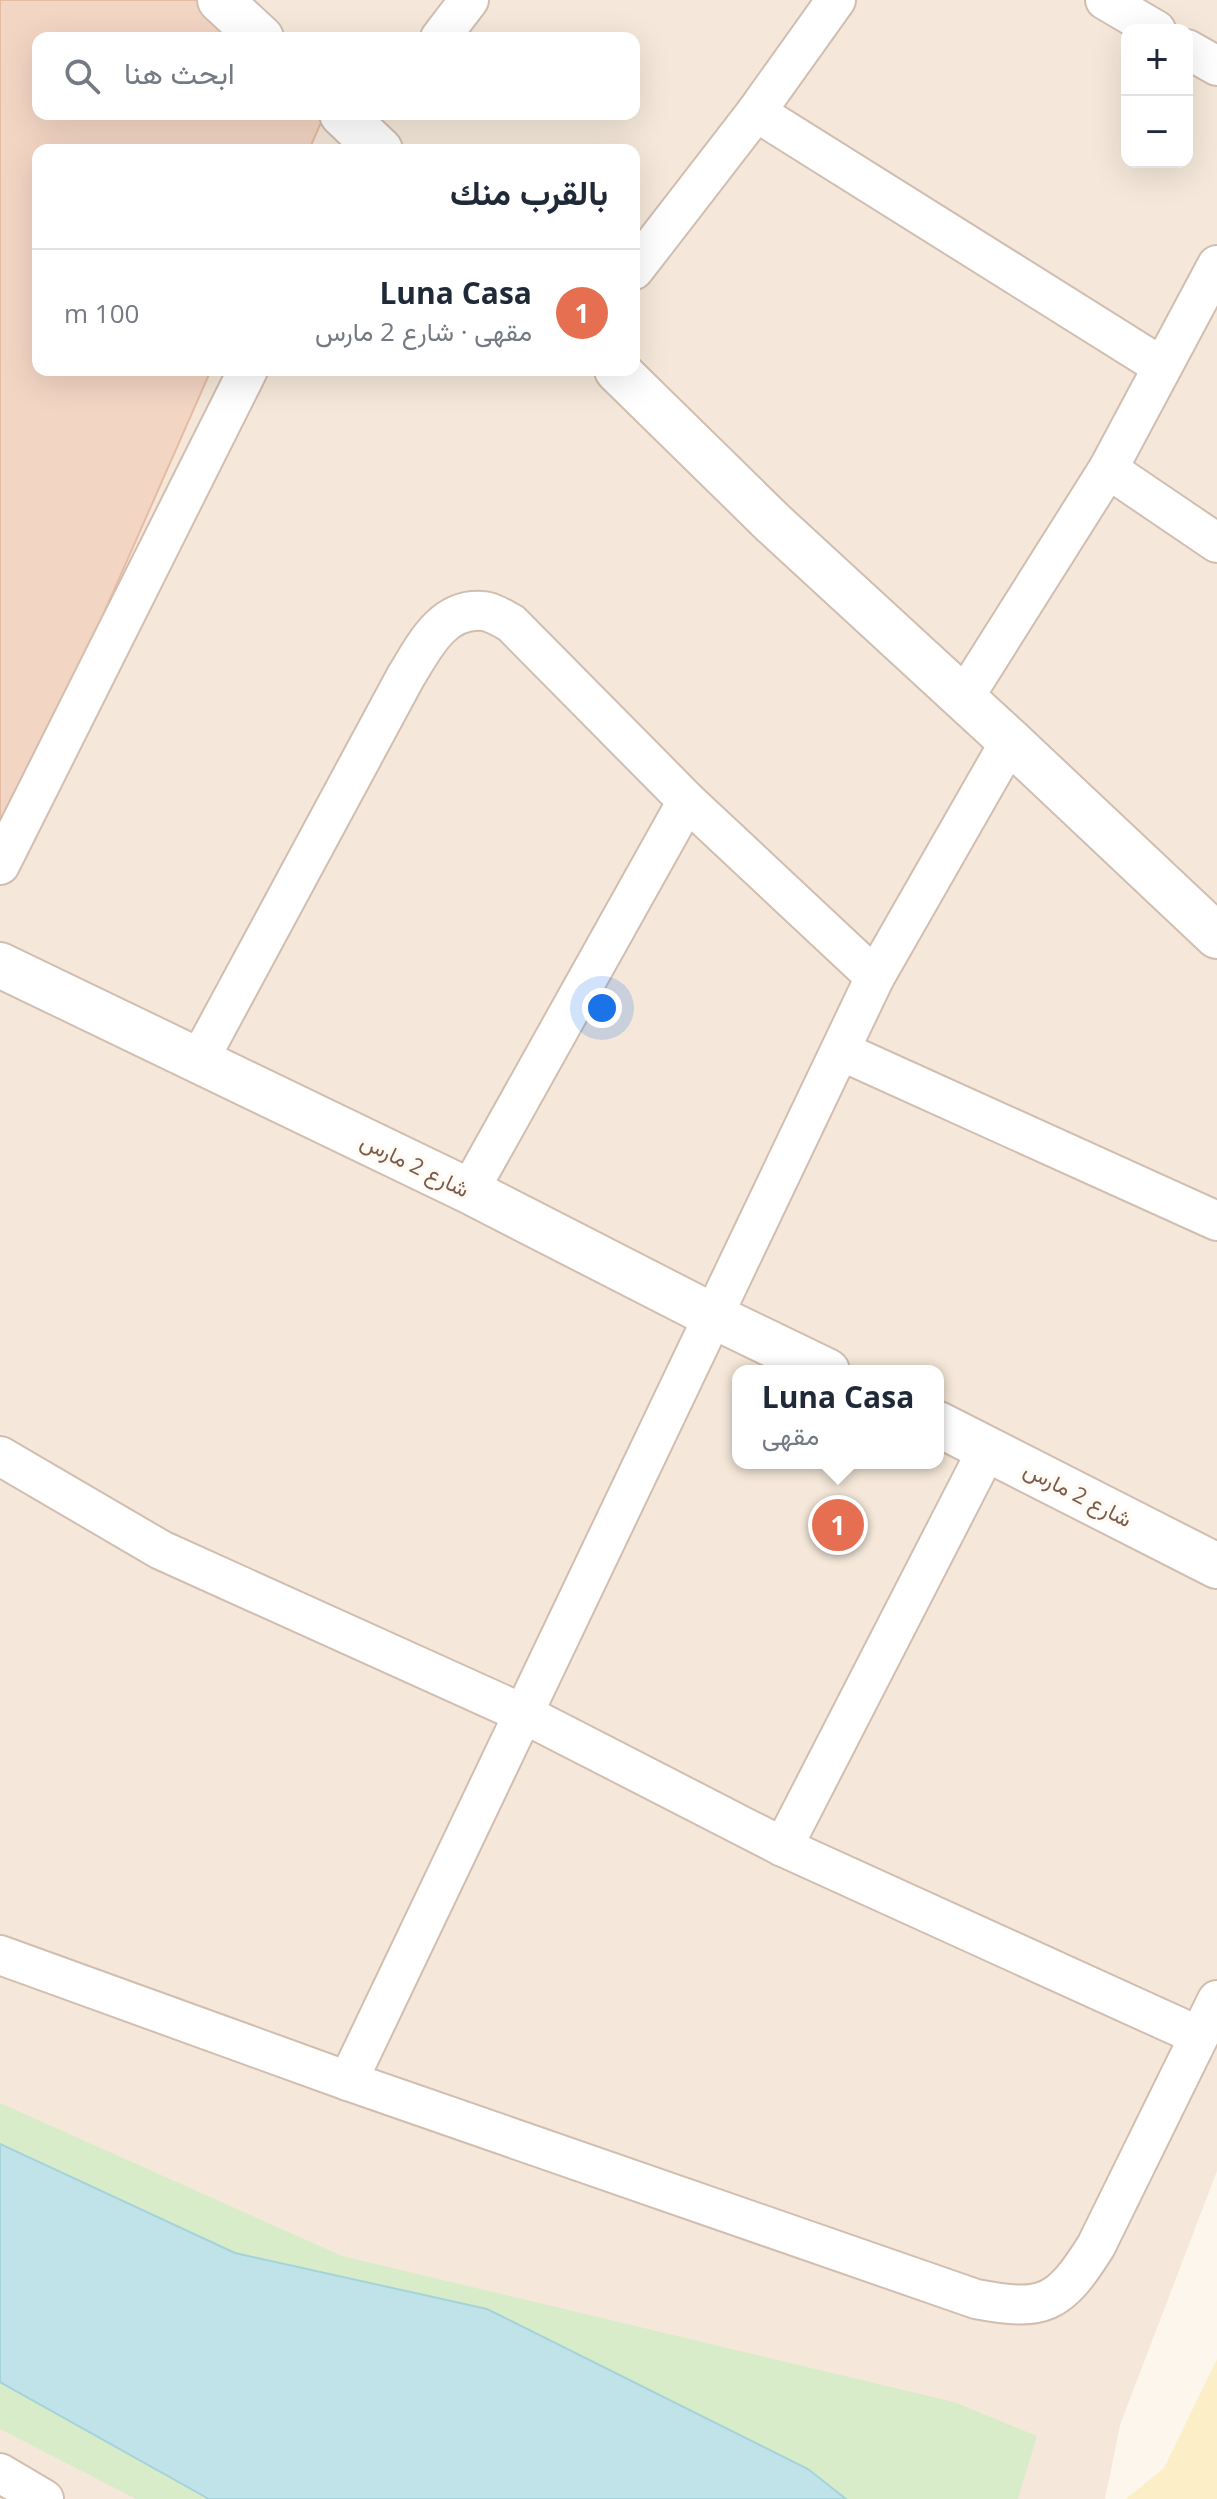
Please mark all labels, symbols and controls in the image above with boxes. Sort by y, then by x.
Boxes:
map controls [1121,24,1193,168]
button: + [1121,24,1193,96]
search box [32,32,640,120]
text: ابحث هنا [124,52,235,93]
icon: search [60,54,104,98]
button: − [1121,96,1193,168]
text: بالقرب منك [450,169,608,215]
text: Luna Casa [379,272,532,313]
text: 100 m [64,295,139,331]
text: 1 [575,295,589,331]
text: مقهى · شارع 2 مارس [315,313,532,349]
your location [582,988,622,1028]
street label: شارع 2 مارس [356,1125,475,1204]
popup [732,1365,944,1469]
text: Luna Casa [762,1376,914,1417]
text: مقهى [762,1417,819,1453]
street label: شارع 2 مارس [1019,1453,1138,1534]
pin: 1 [812,1495,864,1555]

